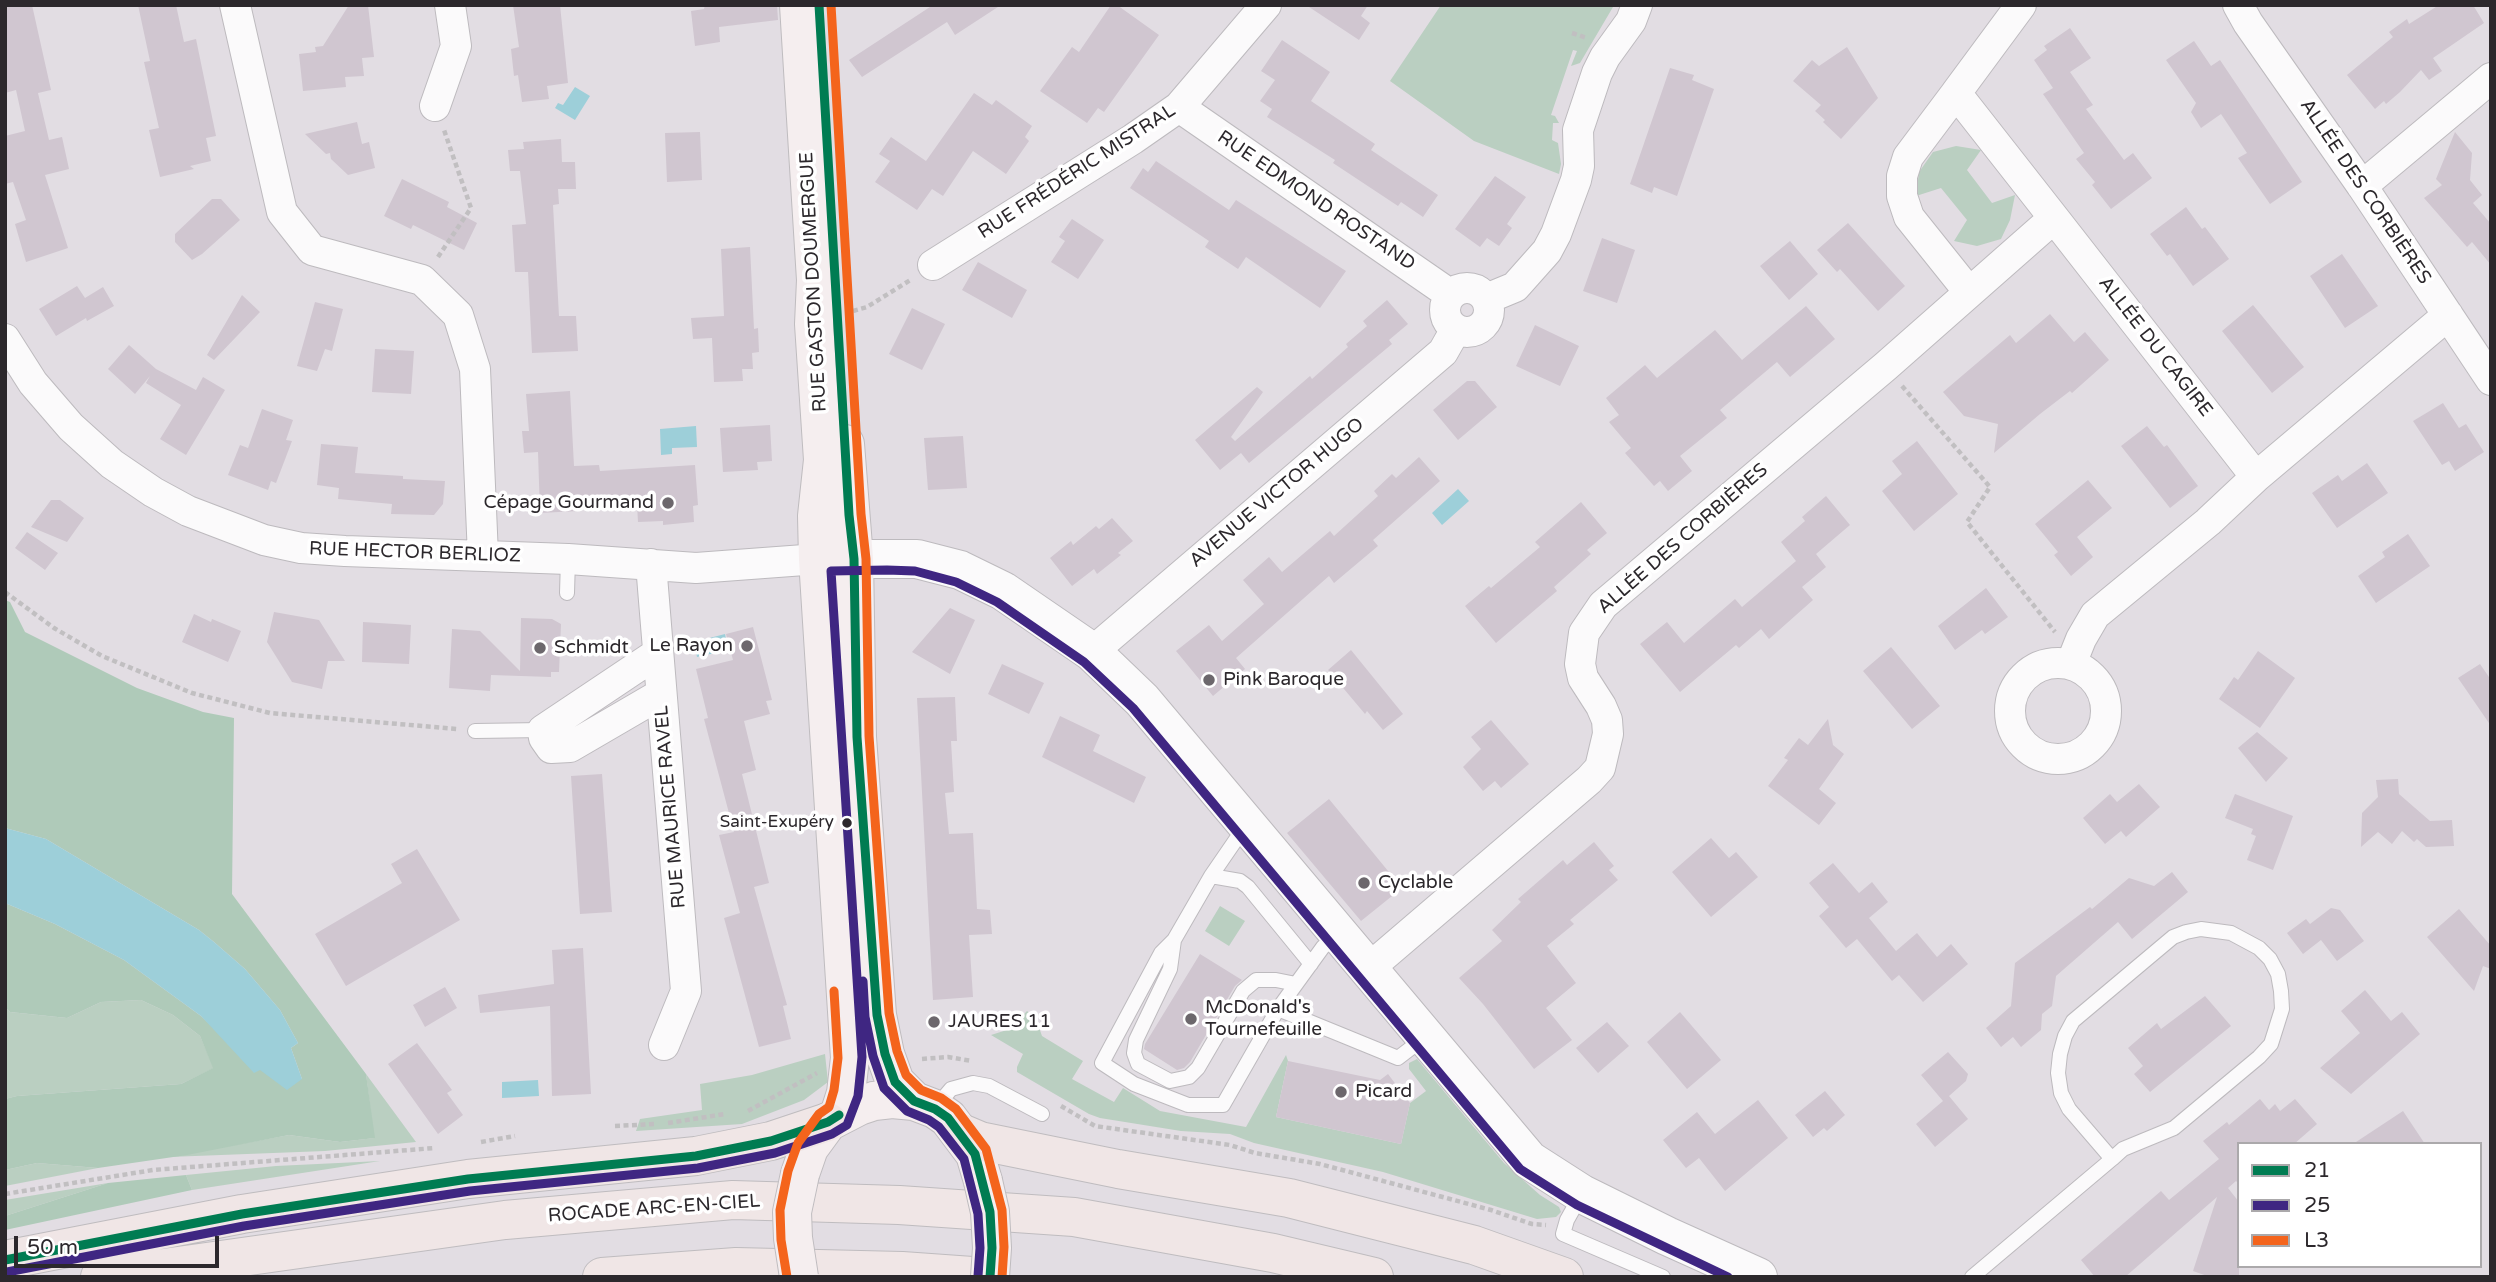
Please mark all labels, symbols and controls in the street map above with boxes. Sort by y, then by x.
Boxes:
street label: ALLÉE DES CORBIÈRES [2295,95,2435,289]
street label: RUE FRÉDÉRIC MISTRAL [974,100,1180,244]
street label: RUE EDMOND ROSTAND [1213,126,1419,276]
street label: RUE GASTON DOUMERGUE [796,151,832,413]
street label: ALLÉE DU CAGIRE [2093,272,2217,422]
street label: AVENUE VICTOR HUGO [1185,413,1369,573]
street label: ALLÉE DES CORBIÈRES [1593,459,1773,619]
place label: Cépage Gourmand [484,492,654,514]
marker: Cépage Gourmand [660,495,676,511]
street label: RUE HECTOR BERLIOZ [309,538,521,568]
place label: Le Rayon [649,635,733,657]
place label: Schmidt [554,637,629,659]
marker: Le Rayon [739,638,755,654]
marker: Schmidt [532,640,548,656]
place label: Pink Baroque [1223,669,1344,691]
marker: Pink Baroque [1201,672,1217,688]
street label: RUE MAURICE RAVEL [651,704,691,910]
place label: Saint-Exupéry [720,813,834,833]
marker: Saint-Exupéry [840,816,854,830]
place label: Cyclable [1378,872,1453,894]
marker: Cyclable [1356,875,1372,891]
place label: McDonald's Tournefeuille [1205,997,1322,1041]
place label: JAURES 11 [948,1011,1051,1033]
marker: McDonald's Tournefeuille [1183,1011,1199,1027]
marker: JAURES 11 [926,1014,942,1030]
place label: Picard [1355,1081,1412,1103]
marker: Picard [1333,1084,1349,1100]
legend [2237,1142,2482,1268]
text: 21 [2304,1158,2330,1183]
street label: ROCADE ARC-EN-CIEL [547,1190,761,1228]
text: 25 [2304,1193,2330,1218]
scale bar [18,1222,222,1266]
text: L3 [2304,1228,2329,1253]
text: 50 m [27,1235,78,1260]

